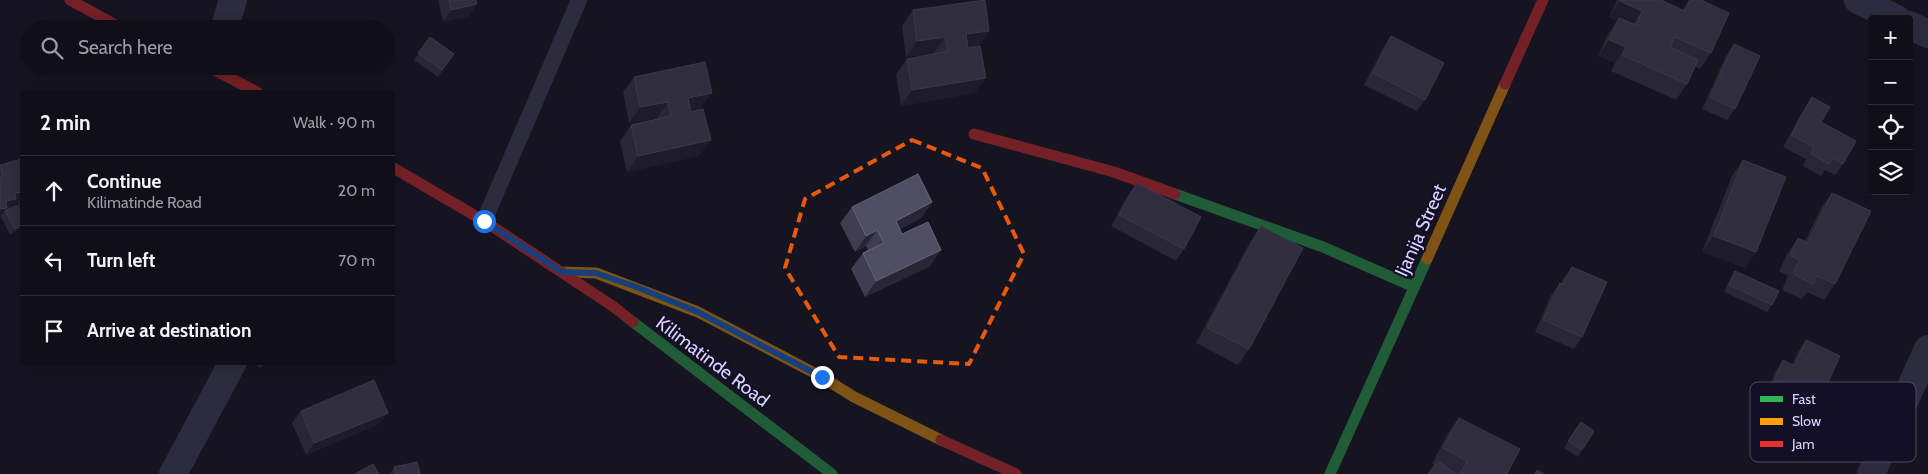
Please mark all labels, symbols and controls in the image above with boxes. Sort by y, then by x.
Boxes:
map controls [1868,15,1913,195]
button: + [1868,15,1913,60]
search box [20,20,395,75]
icon: search [38,34,66,62]
text: Search here [78,36,172,59]
button: − [1868,60,1913,105]
button: locate [1868,105,1913,150]
text: 2 min [40,110,91,135]
text: Walk · 90 m [293,113,375,132]
button: layers [1868,150,1913,195]
text: Continue [87,170,161,193]
icon: ahead [40,177,68,205]
street label: Ijanija Street [1390,180,1451,280]
text: 20 m [338,181,375,200]
text: Kilimatinde Road [87,193,202,212]
route start [473,210,496,233]
icon: left [40,247,68,275]
text: Turn left [87,249,155,272]
text: 70 m [338,251,375,270]
street label: Kilimatinde Road [651,311,774,412]
icon: arrive [40,317,68,345]
text: Arrive at destination [87,319,251,342]
route end [811,366,834,389]
legend [1750,382,1916,462]
text: Fast [1792,390,1816,408]
text: Slow [1792,412,1821,430]
text: Jam [1791,435,1814,453]

